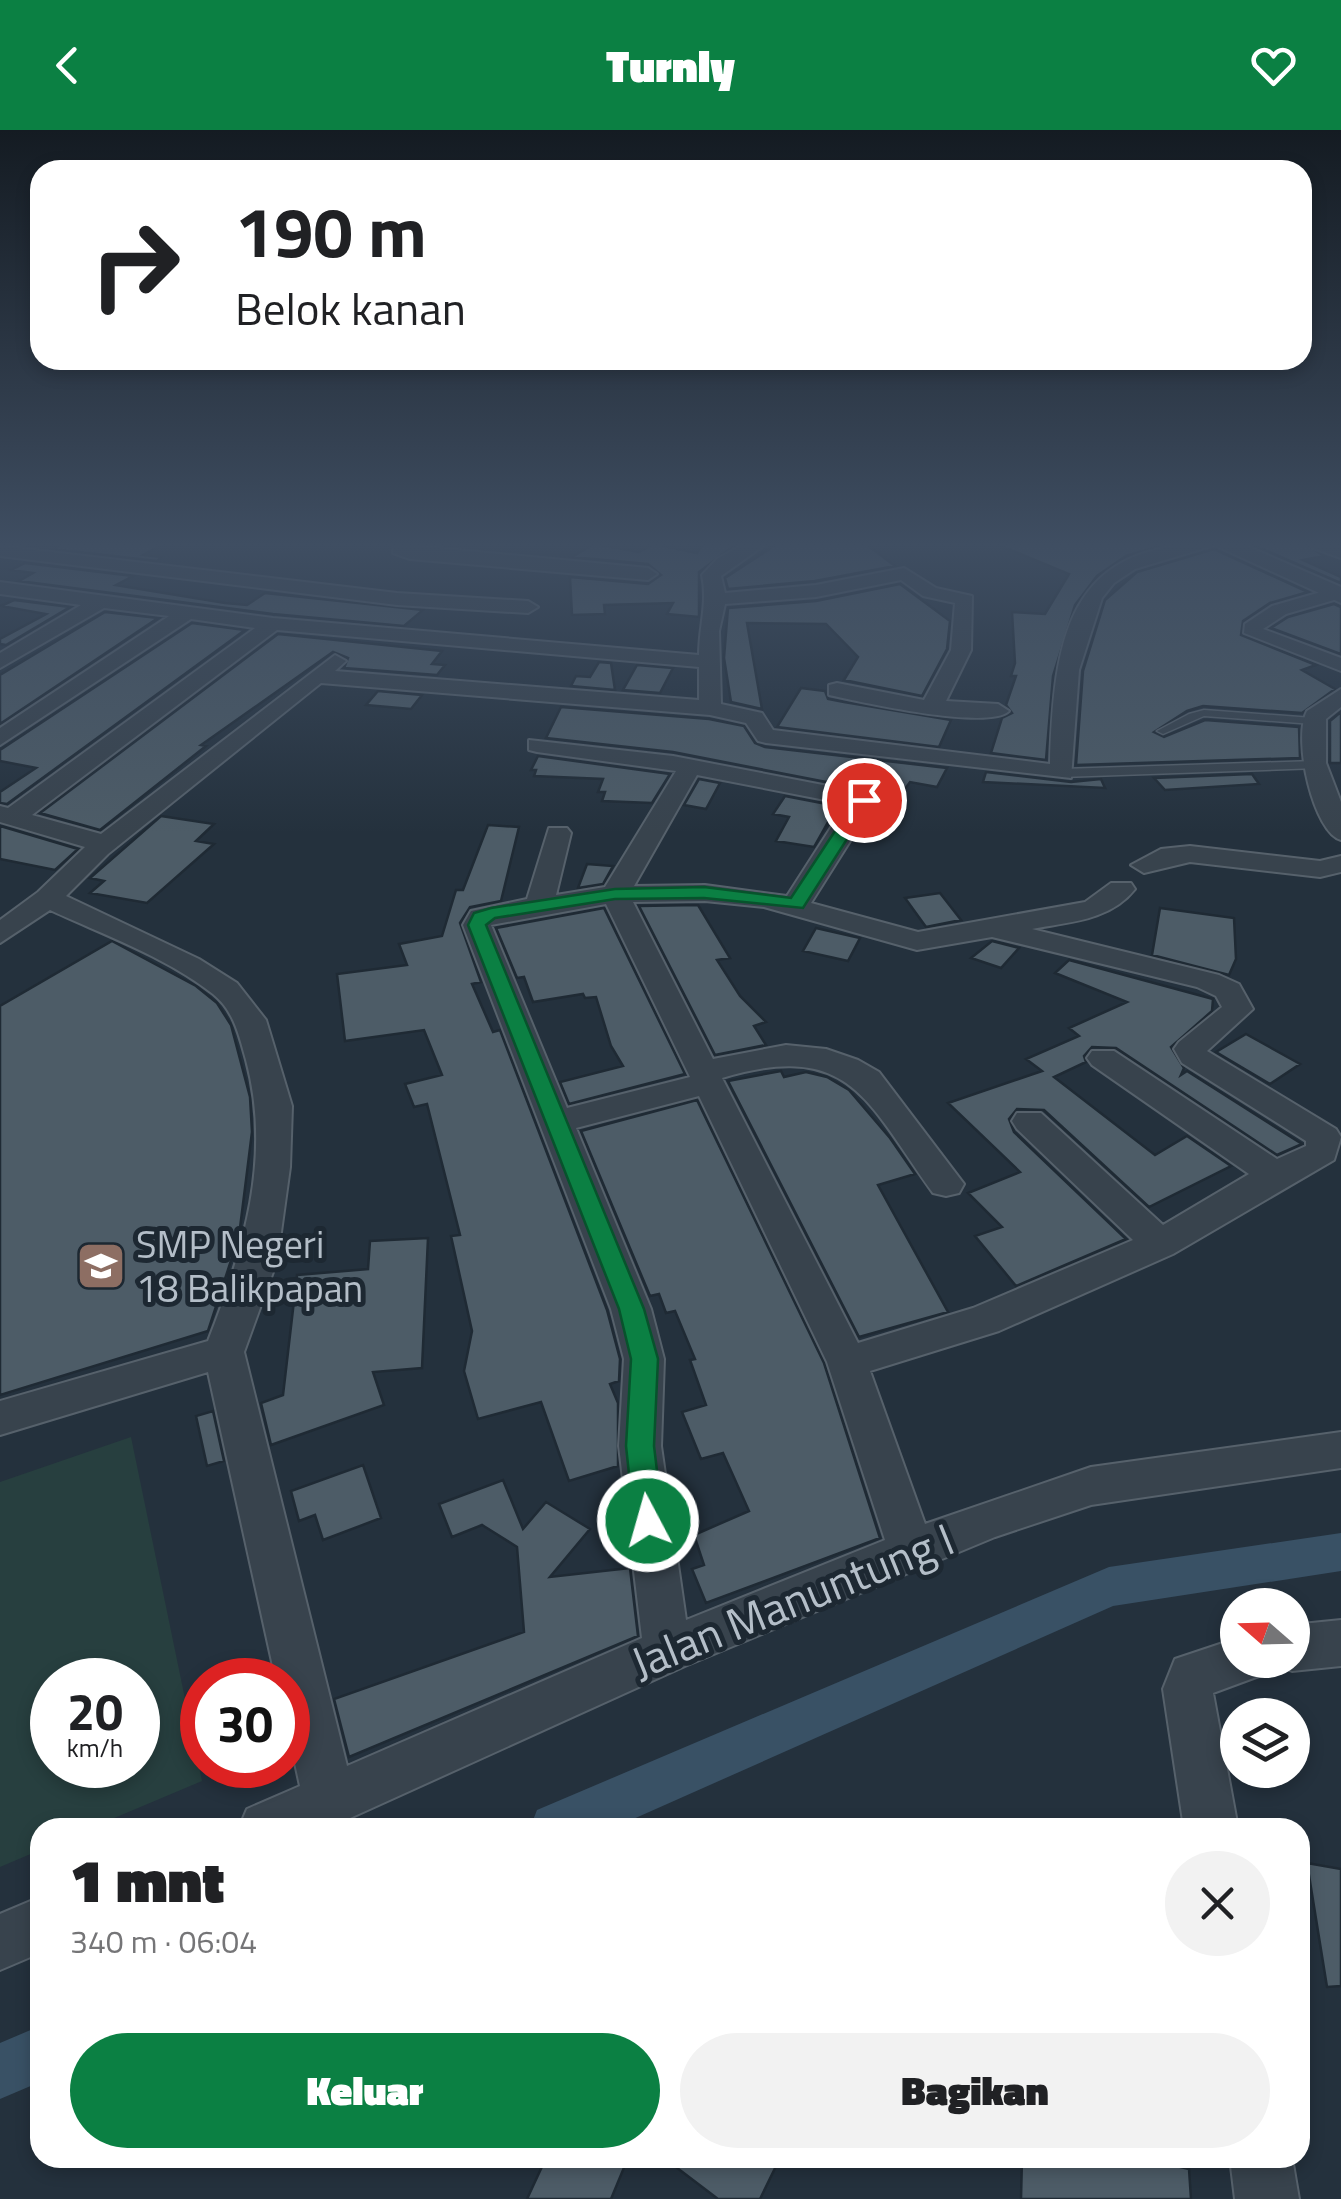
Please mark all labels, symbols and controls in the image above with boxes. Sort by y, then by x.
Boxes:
text: Turnly [606,31,735,99]
icon: back [40,38,95,93]
icon: heart [1246,38,1301,93]
text: 190 m [235,178,427,284]
icon: right [70,200,200,330]
text: Belok kanan [235,274,466,342]
pin [822,758,907,843]
icon: arrive [837,773,892,828]
place label: SMP Negeri 18 Balikpapan [136,1215,363,1317]
school or university icon: SMP Negeri 18 Balikpapan [75,1240,127,1292]
position arrow [596,1469,700,1573]
street label: Jalan Manuntung I [620,1504,964,1696]
north arrow [1220,1588,1310,1678]
map controls [1220,1588,1310,1788]
speed limit sign: 30 [180,1658,310,1788]
text: 20 [67,1673,123,1749]
button: layers [1220,1698,1310,1788]
text: km/h [67,1729,123,1767]
text: 1 mnt [70,1834,225,1925]
button: close [1165,1851,1270,1956]
text: 340 m · 06:04 [70,1917,257,1965]
button: Keluar [70,2033,660,2148]
button: Bagikan [680,2033,1270,2148]

